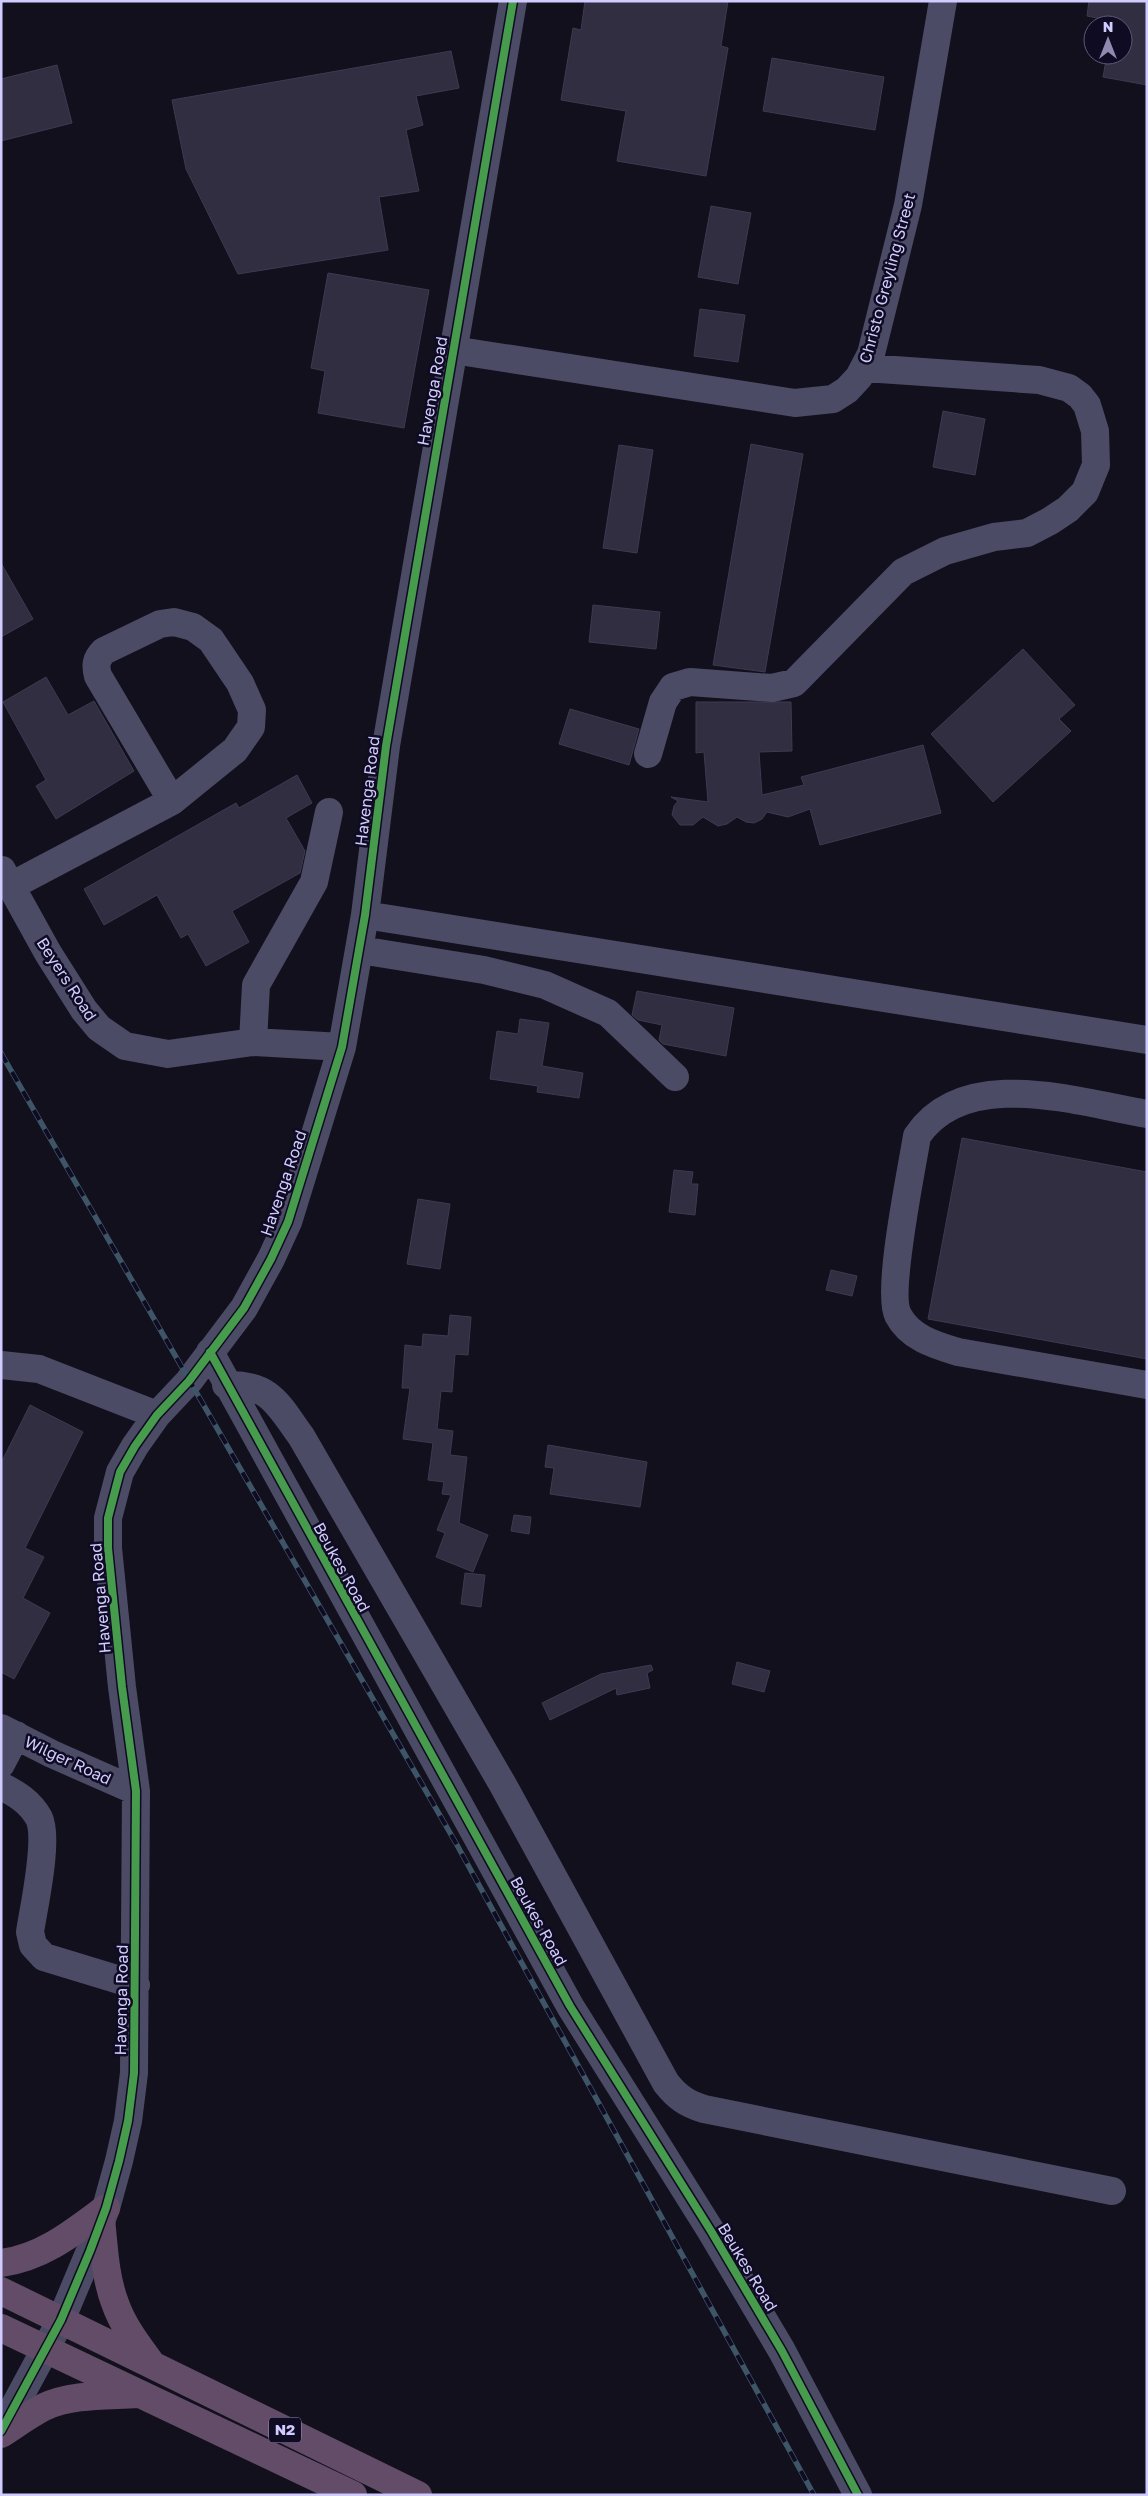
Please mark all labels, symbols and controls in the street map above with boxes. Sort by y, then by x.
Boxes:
north arrow [1083,15,1133,65]
text: N [1103,18,1113,35]
street label: Christo Greyling Street [855,191,919,365]
street label: Havenga Road [413,335,451,447]
street label: Havenga Road [350,735,384,847]
street label: Beyers Road [33,933,101,1025]
street label: Havenga Road [256,1127,310,1239]
street label: Beukes Road [309,1519,375,1615]
street label: Havenga Road [85,1542,115,1654]
street label: Wilger Road [22,1731,114,1789]
street label: Beukes Road [506,1873,572,1969]
street label: Havenga Road [110,1944,132,2056]
street label: Beukes Road [714,2219,782,2315]
road number: N2 [269,2418,301,2442]

